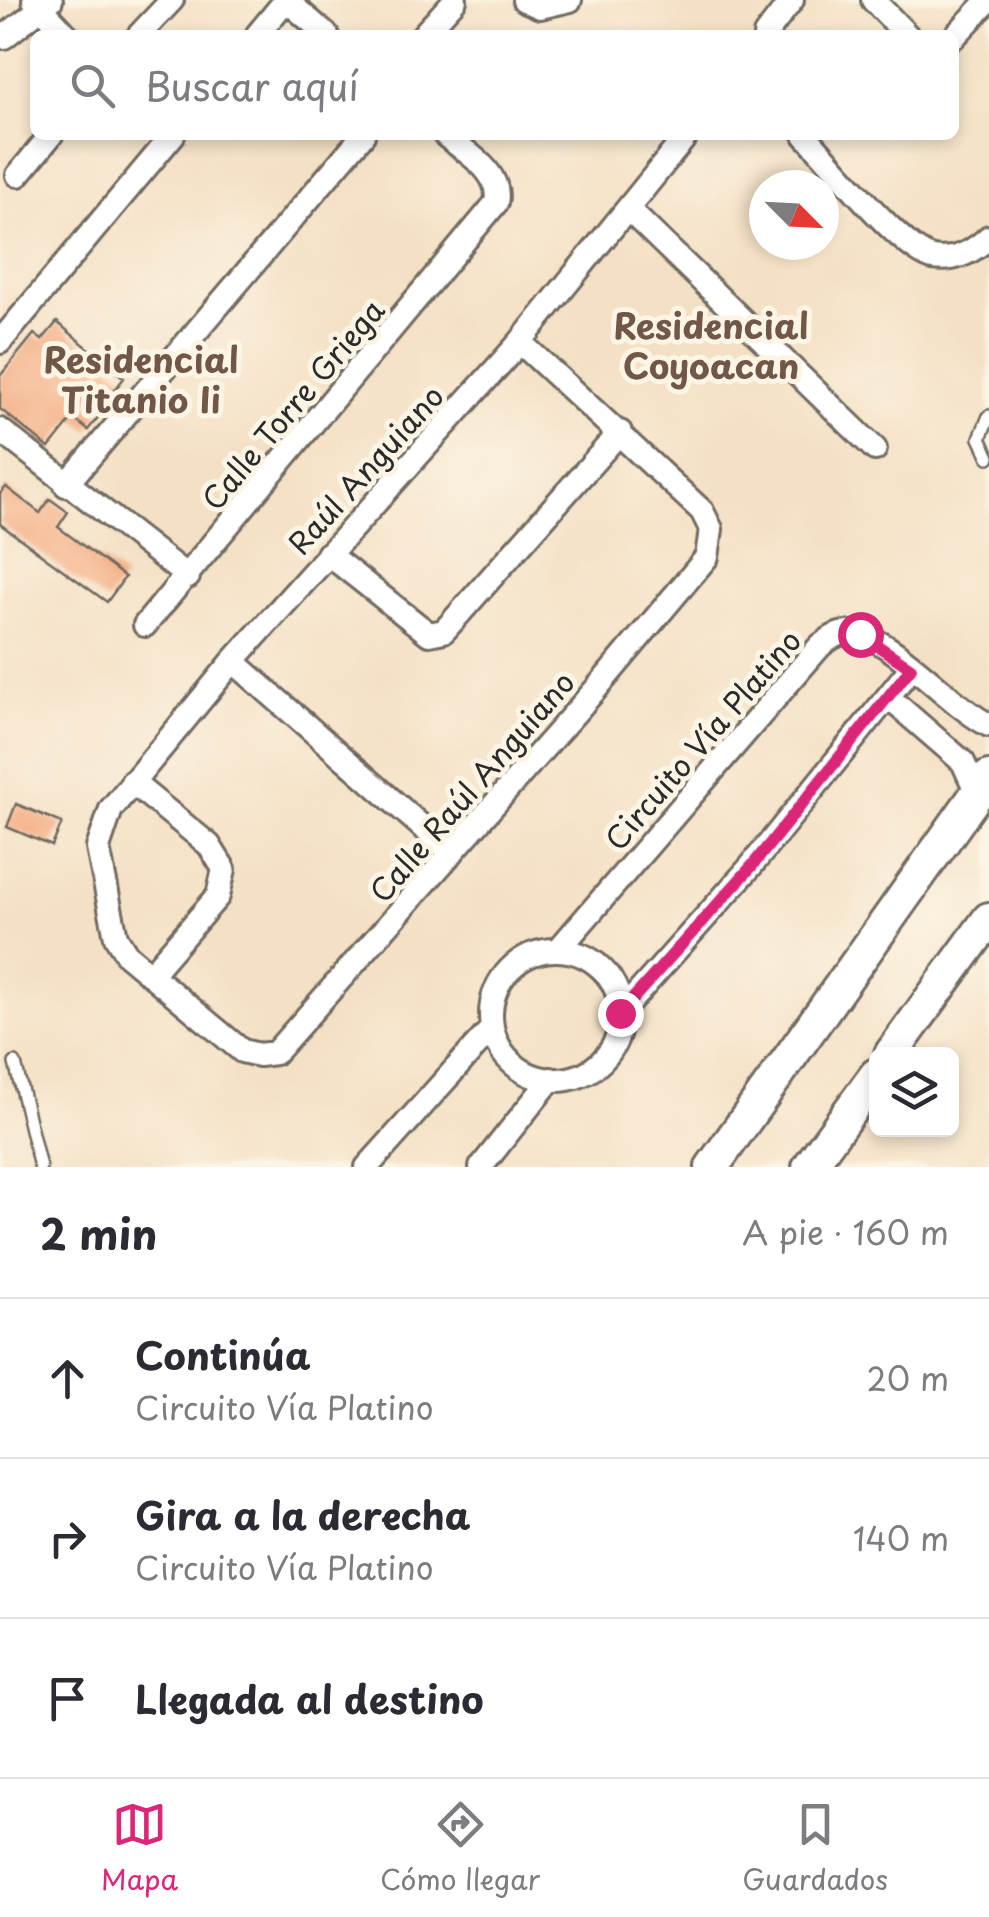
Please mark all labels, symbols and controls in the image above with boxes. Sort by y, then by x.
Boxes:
search box [30,30,959,140]
text: Buscar aquí [145,57,359,114]
icon: search [65,58,120,113]
north arrow [749,170,839,260]
street label: Calle Torre Griega [190,289,394,519]
district label: Residencial Coyoacan [613,298,809,391]
district label: Residencial Titanio Ii [43,332,239,425]
street label: Raúl Anguiano [277,374,453,564]
route start [838,612,884,658]
street label: Circuito Vía Platino [593,619,811,859]
street label: Calle Raúl Anguiano [358,661,584,911]
route end [598,991,644,1037]
map controls [869,1047,959,1137]
button: layers [869,1047,959,1137]
text: 2 min [40,1201,157,1264]
text: A pie · 160 m [742,1208,949,1256]
text: Continúa [135,1326,311,1383]
icon: ahead [40,1351,95,1406]
text: 20 m [867,1354,949,1402]
text: Circuito Vía Platino [135,1383,434,1431]
text: Gira a la derecha [135,1486,470,1543]
icon: right [40,1511,95,1566]
text: 140 m [853,1514,949,1562]
text: Circuito Vía Platino [135,1543,434,1591]
text: Llegada al destino [135,1670,484,1727]
icon: arrive [40,1671,95,1726]
tab: Mapa [101,1797,178,1900]
tab: Cómo llegar [380,1797,540,1900]
tab: Guardados [742,1797,888,1900]

